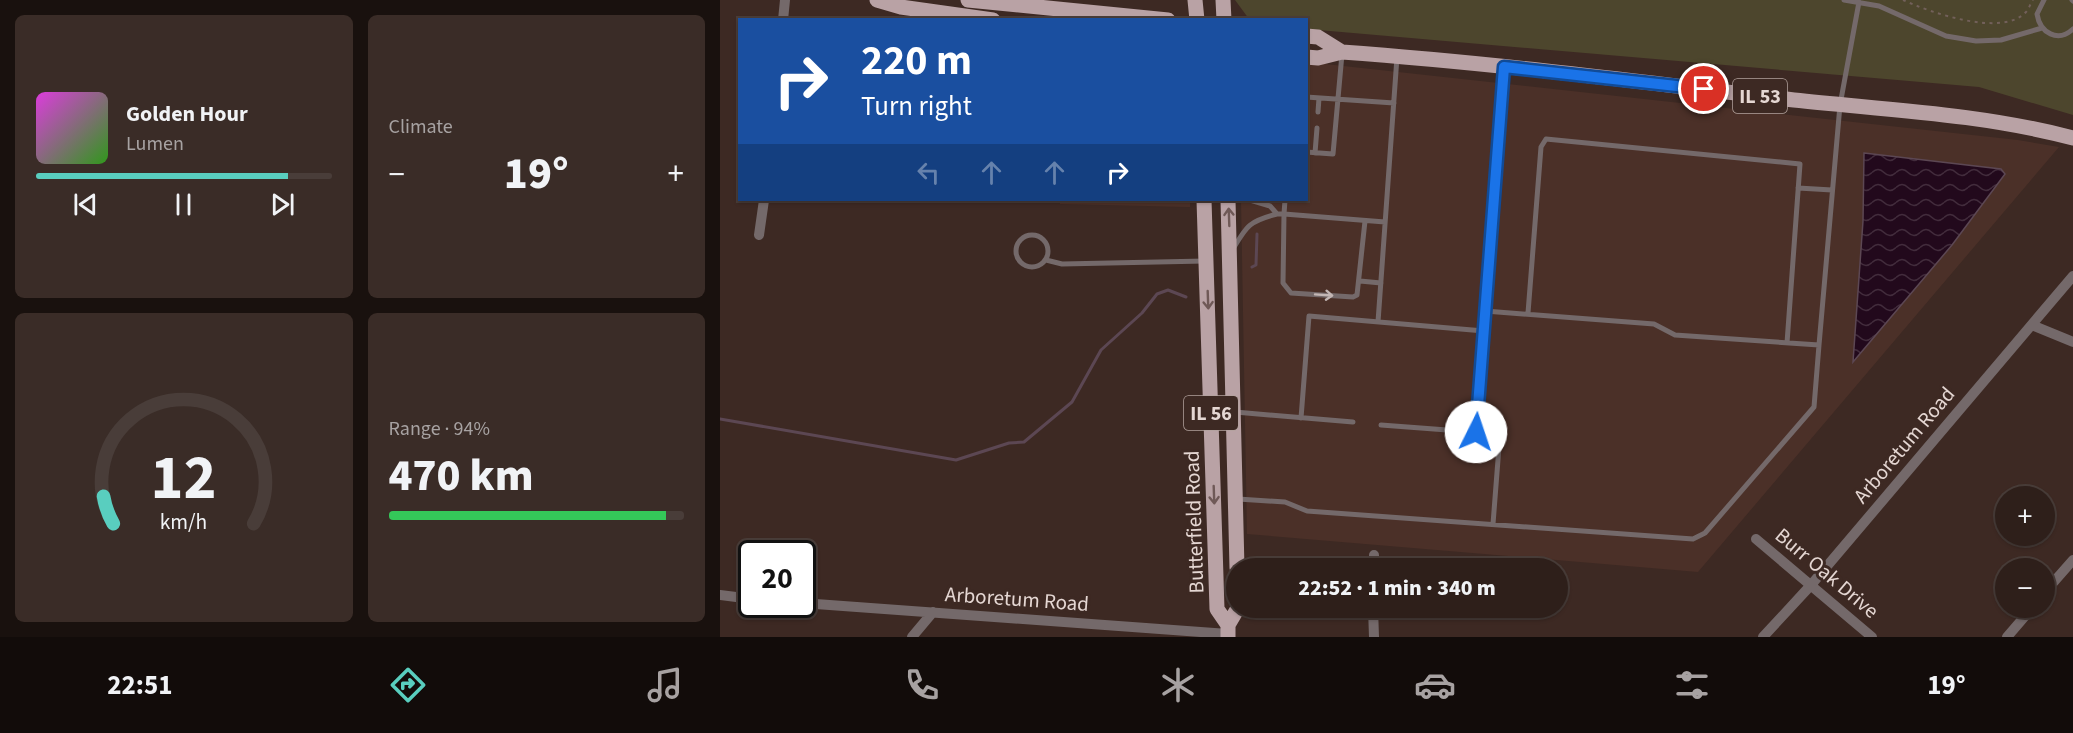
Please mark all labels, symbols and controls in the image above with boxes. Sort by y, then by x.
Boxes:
text: 220 m [861,31,972,91]
icon: right [762,42,840,120]
pin [1678,63,1729,114]
icon: arrive [1687,72,1720,105]
road number: IL 53 [1733,79,1787,113]
text: Turn right [861,87,972,126]
text: Golden Hour [126,98,248,130]
text: Climate [389,113,453,141]
text: Lumen [126,130,184,158]
text: 19° [504,142,569,206]
text: − [389,151,405,198]
text: + [668,151,684,198]
icon: left [912,156,945,189]
icon: ahead [975,156,1008,189]
icon: ahead [1038,156,1071,189]
icon: right [1101,156,1134,189]
icon: previous [69,188,102,221]
icon: pause [167,188,200,221]
icon: next [266,188,299,221]
one-way arrow [1223,207,1235,227]
one-way arrow [1202,289,1214,309]
one-way arrow [1314,290,1334,301]
street label: Arboretum Road [1846,380,1962,510]
road number: IL 56 [1184,396,1238,430]
position arrow [1444,400,1508,464]
text: Range · 94% [389,415,490,443]
text: 12 [151,434,217,523]
text: 470 km [389,444,534,508]
street label: Butterfield Road [1177,450,1211,594]
one-way arrow [1208,484,1220,504]
map controls [1995,486,2055,618]
button: + [1995,486,2055,546]
text: km/h [160,508,208,539]
street label: Burr Oak Drive [1769,521,1885,625]
speed limit sign: 20 [738,540,816,618]
button: − [1995,558,2055,618]
text: 22:52 · 1 min · 340 m [1298,572,1496,604]
street label: Arboretum Road [944,579,1090,619]
icon: directions [387,664,429,706]
icon: music [644,664,686,706]
icon: phone [901,664,943,706]
icon: climate [1157,664,1199,706]
icon: car [1414,664,1456,706]
icon: filters [1671,664,1713,706]
text: 22:51 [107,666,172,705]
text: 19° [1927,666,1966,705]

